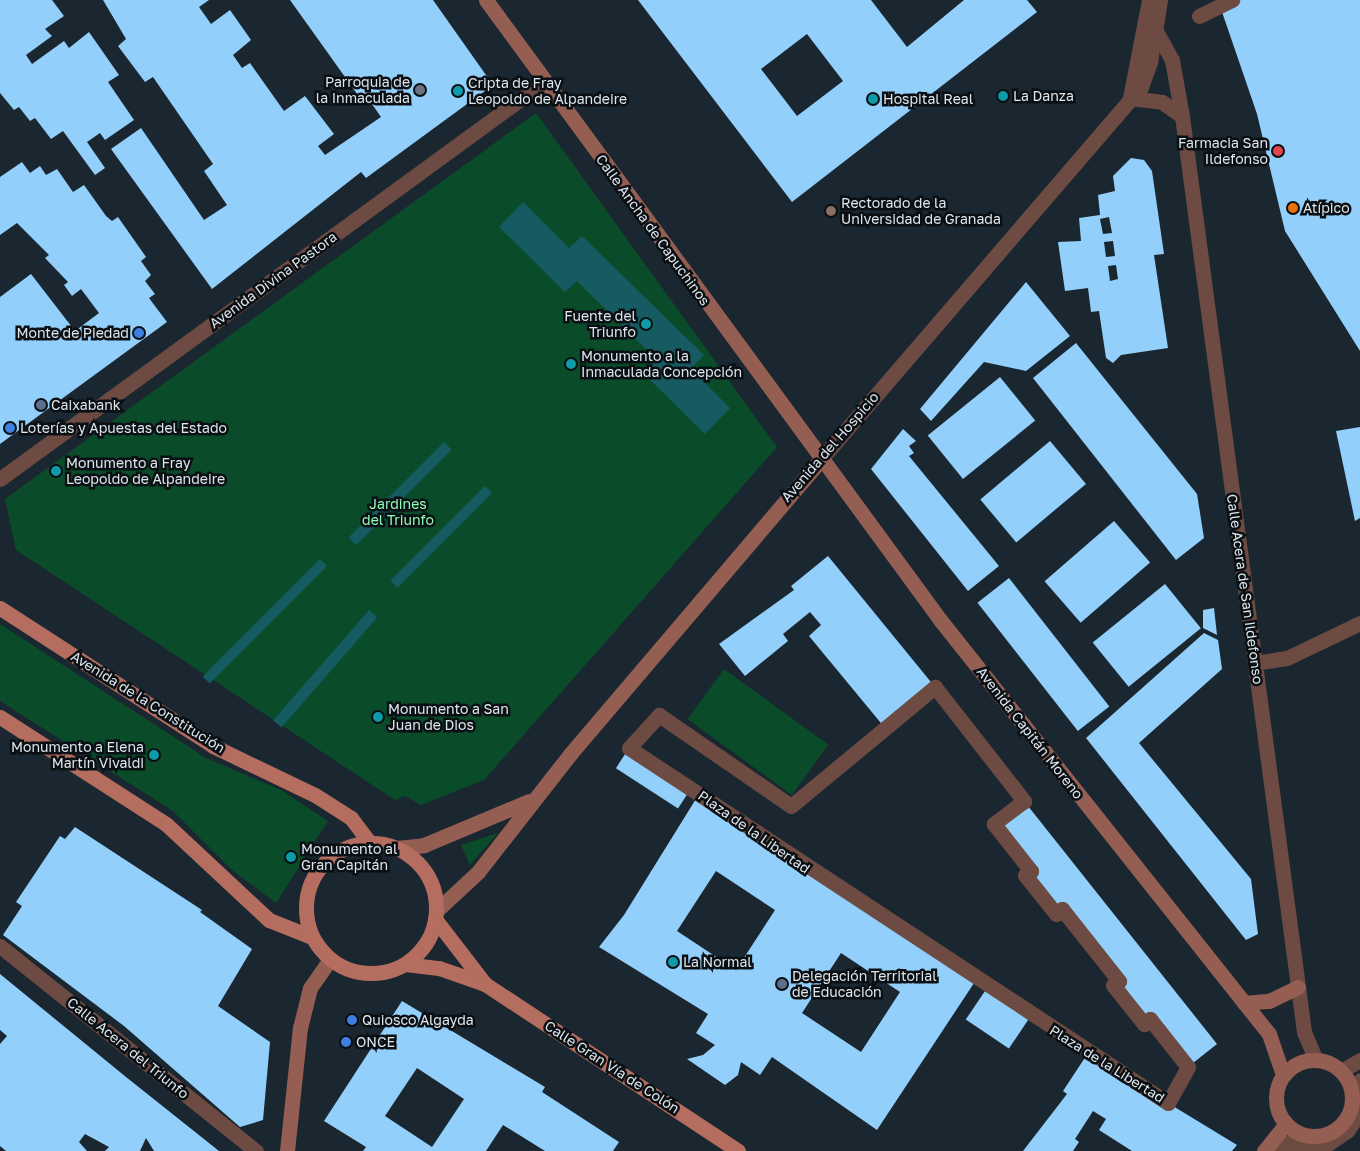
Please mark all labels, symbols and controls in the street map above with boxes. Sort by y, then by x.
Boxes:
place label: Parroquia de la Inmaculada [316,74,410,106]
place label: Cripta de Fray Leopoldo de Alpandeire [468,75,627,108]
marker: Parroquia de la Inmaculada [414,84,426,96]
marker: Cripta de Fray Leopoldo de Alpandeire [452,85,464,97]
place label: La Danza [1013,88,1074,104]
marker: La Danza [997,90,1009,102]
place label: Hospital Real [883,91,973,107]
marker: Hospital Real [867,93,879,105]
place label: Farmacia San Ildefonso [1178,135,1268,168]
marker: Farmacia San Ildefonso [1272,145,1284,157]
street label: Calle Ancha de Capuchinos [593,151,713,309]
place label: Rectorado de la Universidad de Granada [841,195,1001,228]
place label: Atípico [1303,200,1350,216]
marker: Atípico [1287,202,1299,214]
marker: Rectorado de la Universidad de Granada [825,205,837,217]
street label: Avenida Divina Pastora [206,228,340,332]
place label: Fuente del Triunfo [564,308,636,341]
marker: Fuente del Triunfo [640,318,652,330]
place label: Monte de Piedad [16,325,129,341]
marker: Monte de Piedad [133,327,145,339]
place label: Monumento a la Inmaculada Concepción [581,348,742,381]
marker: Monumento a la Inmaculada Concepción [565,358,577,370]
street label: Avenida del Hospicio [778,389,882,505]
place label: Caixabank [51,397,121,413]
marker: Caixabank [35,399,47,411]
place label: Loterías y Apuestas del Estado [20,420,227,436]
marker: Loterías y Apuestas del Estado [4,422,16,434]
place label: Monumento a Fray Leopoldo de Alpandeire [66,455,225,488]
marker: Monumento a Fray Leopoldo de Alpandeire [50,465,62,477]
street label: Calle Acera de San Ildefonso [1223,493,1267,685]
park label: Jardines del Triunfo [362,496,434,528]
street label: Avenida de la Constitución [68,648,228,756]
street label: Avenida Capitán Moreno [973,664,1087,802]
place label: Monumento a San Juan de Dios [388,701,509,734]
marker: Monumento a San Juan de Dios [372,711,384,723]
place label: Monumento a Elena Martín Vivaldi [11,739,144,772]
marker: Monumento a Elena Martín Vivaldi [148,749,160,761]
street label: Plaza de la Libertad [695,787,813,877]
place label: Monumento al Gran Capitán [301,841,397,874]
marker: Monumento al Gran Capitán [285,851,297,863]
place label: La Normal [683,954,752,970]
marker: La Normal [667,956,679,968]
place label: Delegación Territorial de Educación [792,968,937,1000]
marker: Delegación Territorial de Educación [776,978,788,990]
street label: Calle Acera del Triunfo [64,994,192,1102]
place label: Quiosco Algayda [362,1012,474,1028]
marker: Quiosco Algayda [346,1014,358,1026]
street label: Calle Gran Vía de Colón [542,1017,682,1117]
street label: Plaza de la Libertad [1046,1022,1168,1106]
place label: ONCE [356,1034,395,1050]
marker: ONCE [340,1036,352,1048]

